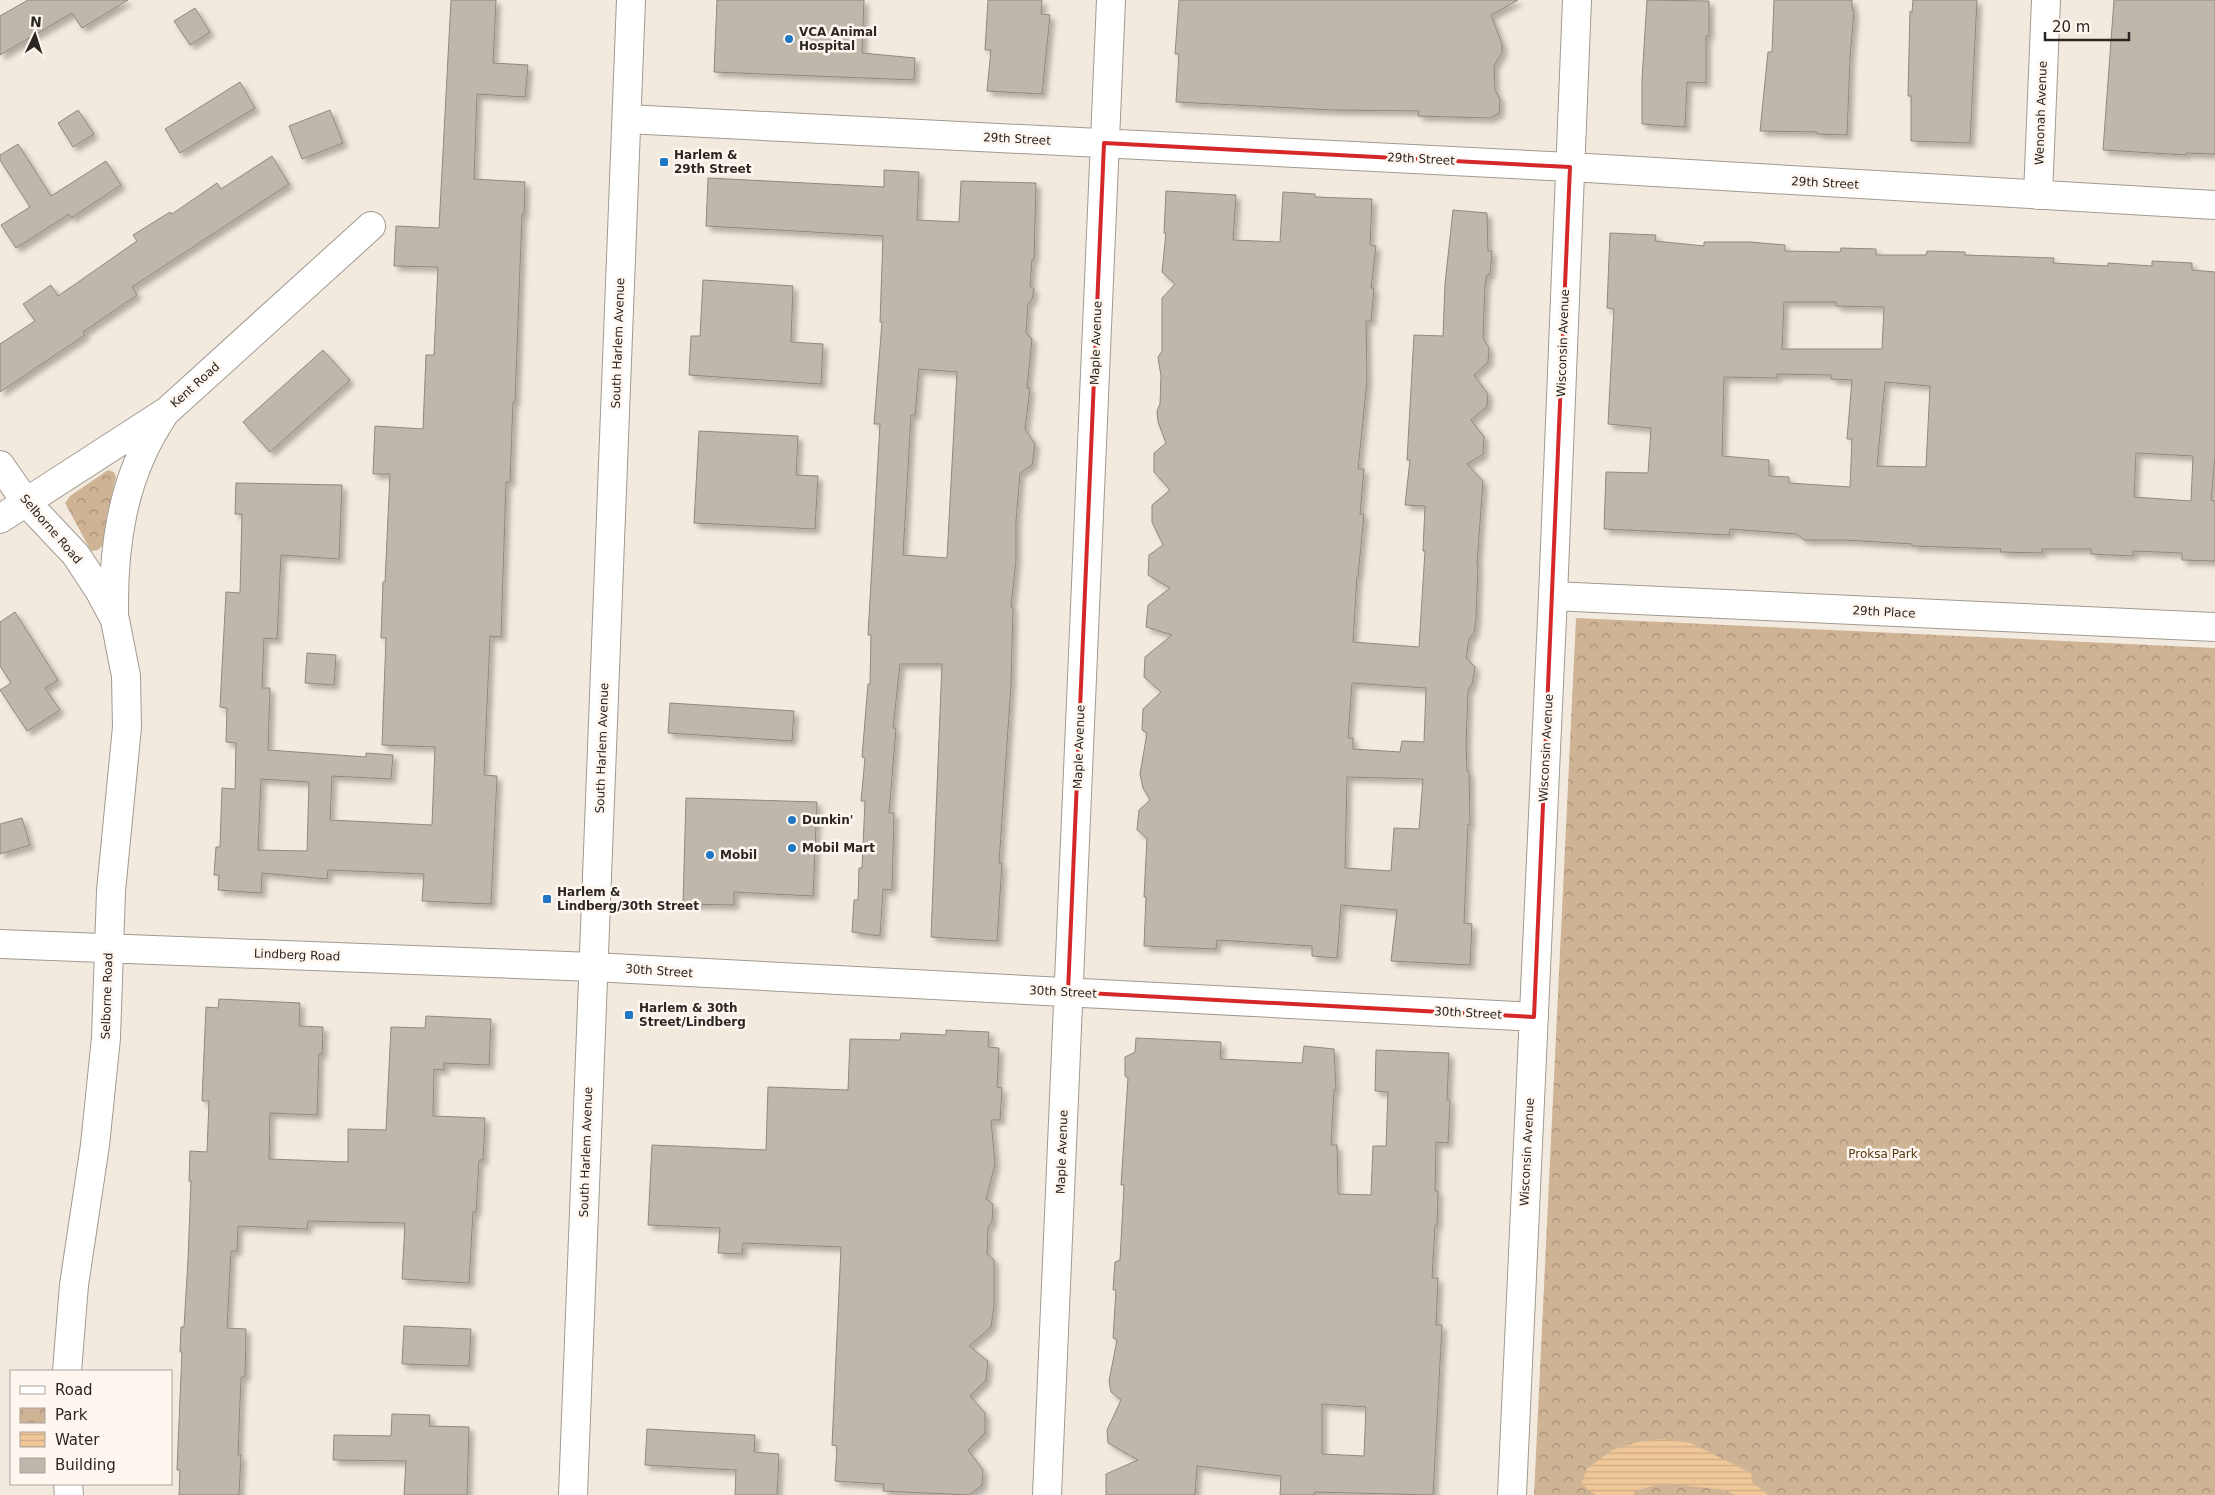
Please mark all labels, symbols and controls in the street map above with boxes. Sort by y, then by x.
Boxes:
north arrow [10,10,60,60]
scale bar [2045,10,2129,42]
text: N [30,14,42,30]
text: 20 m [2052,18,2090,36]
place label: VCA Animal Hospital [799,25,877,53]
marker: VCA Animal Hospital [783,33,795,45]
street label: Wenonah Avenue [2032,61,2050,165]
street label: 29th Street [983,130,1052,148]
place label: Harlem & 29th Street [674,148,752,176]
street label: 29th Street [1387,150,1456,168]
marker: Harlem & 29th Street [658,156,670,168]
street label: 29th Street [1791,174,1860,192]
street label: South Harlem Avenue [609,277,627,409]
street label: Wisconsin Avenue [1554,289,1572,397]
street label: Maple Avenue [1088,301,1104,385]
street label: Kent Road [168,359,222,411]
street label: Selborne Road [17,492,85,566]
street label: 29th Place [1852,603,1916,621]
street label: South Harlem Avenue [593,682,611,814]
street label: Wisconsin Avenue [1536,694,1556,802]
street label: Maple Avenue [1071,705,1087,789]
place label: Dunkin' [802,813,853,827]
marker: Dunkin' [786,814,798,826]
place label: Mobil Mart [802,841,875,855]
marker: Mobil Mart [786,842,798,854]
place label: Mobil [720,848,757,862]
marker: Mobil [704,849,716,861]
place label: Harlem & Lindberg/30th Street [557,885,699,913]
marker: Harlem & Lindberg/30th Street [541,893,553,905]
street label: Lindberg Road [254,946,340,964]
street label: Selborne Road [98,952,116,1040]
street label: 30th Street [625,962,694,980]
street label: 30th Street [1029,983,1098,1001]
place label: Harlem & 30th Street/Lindberg [639,1001,746,1029]
street label: 30th Street [1434,1004,1503,1022]
marker: Harlem & 30th Street/Lindberg [623,1009,635,1021]
street label: South Harlem Avenue [577,1086,595,1218]
street label: Wisconsin Avenue [1517,1098,1537,1206]
street label: Maple Avenue [1054,1110,1070,1194]
park label: Proksa Park [1848,1147,1918,1161]
legend [10,1370,172,1485]
text: Road [55,1381,93,1399]
text: Park [55,1406,88,1424]
text: Water [55,1431,100,1449]
text: Building [55,1456,116,1474]

